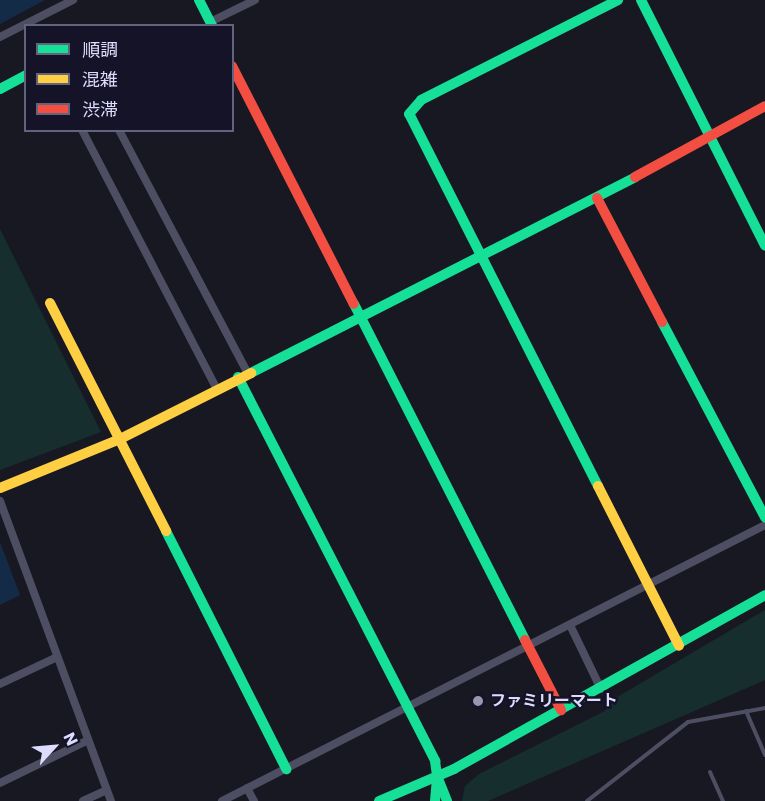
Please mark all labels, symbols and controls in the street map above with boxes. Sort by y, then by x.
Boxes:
legend [24,24,234,132]
text: 順調 [82,37,118,62]
text: 混雑 [82,67,118,92]
text: 渋滞 [82,97,118,122]
place label: ファミリーマート [490,691,618,711]
marker: ファミリーマート [471,694,485,708]
north arrow [24,717,84,777]
text: N [58,728,84,749]

